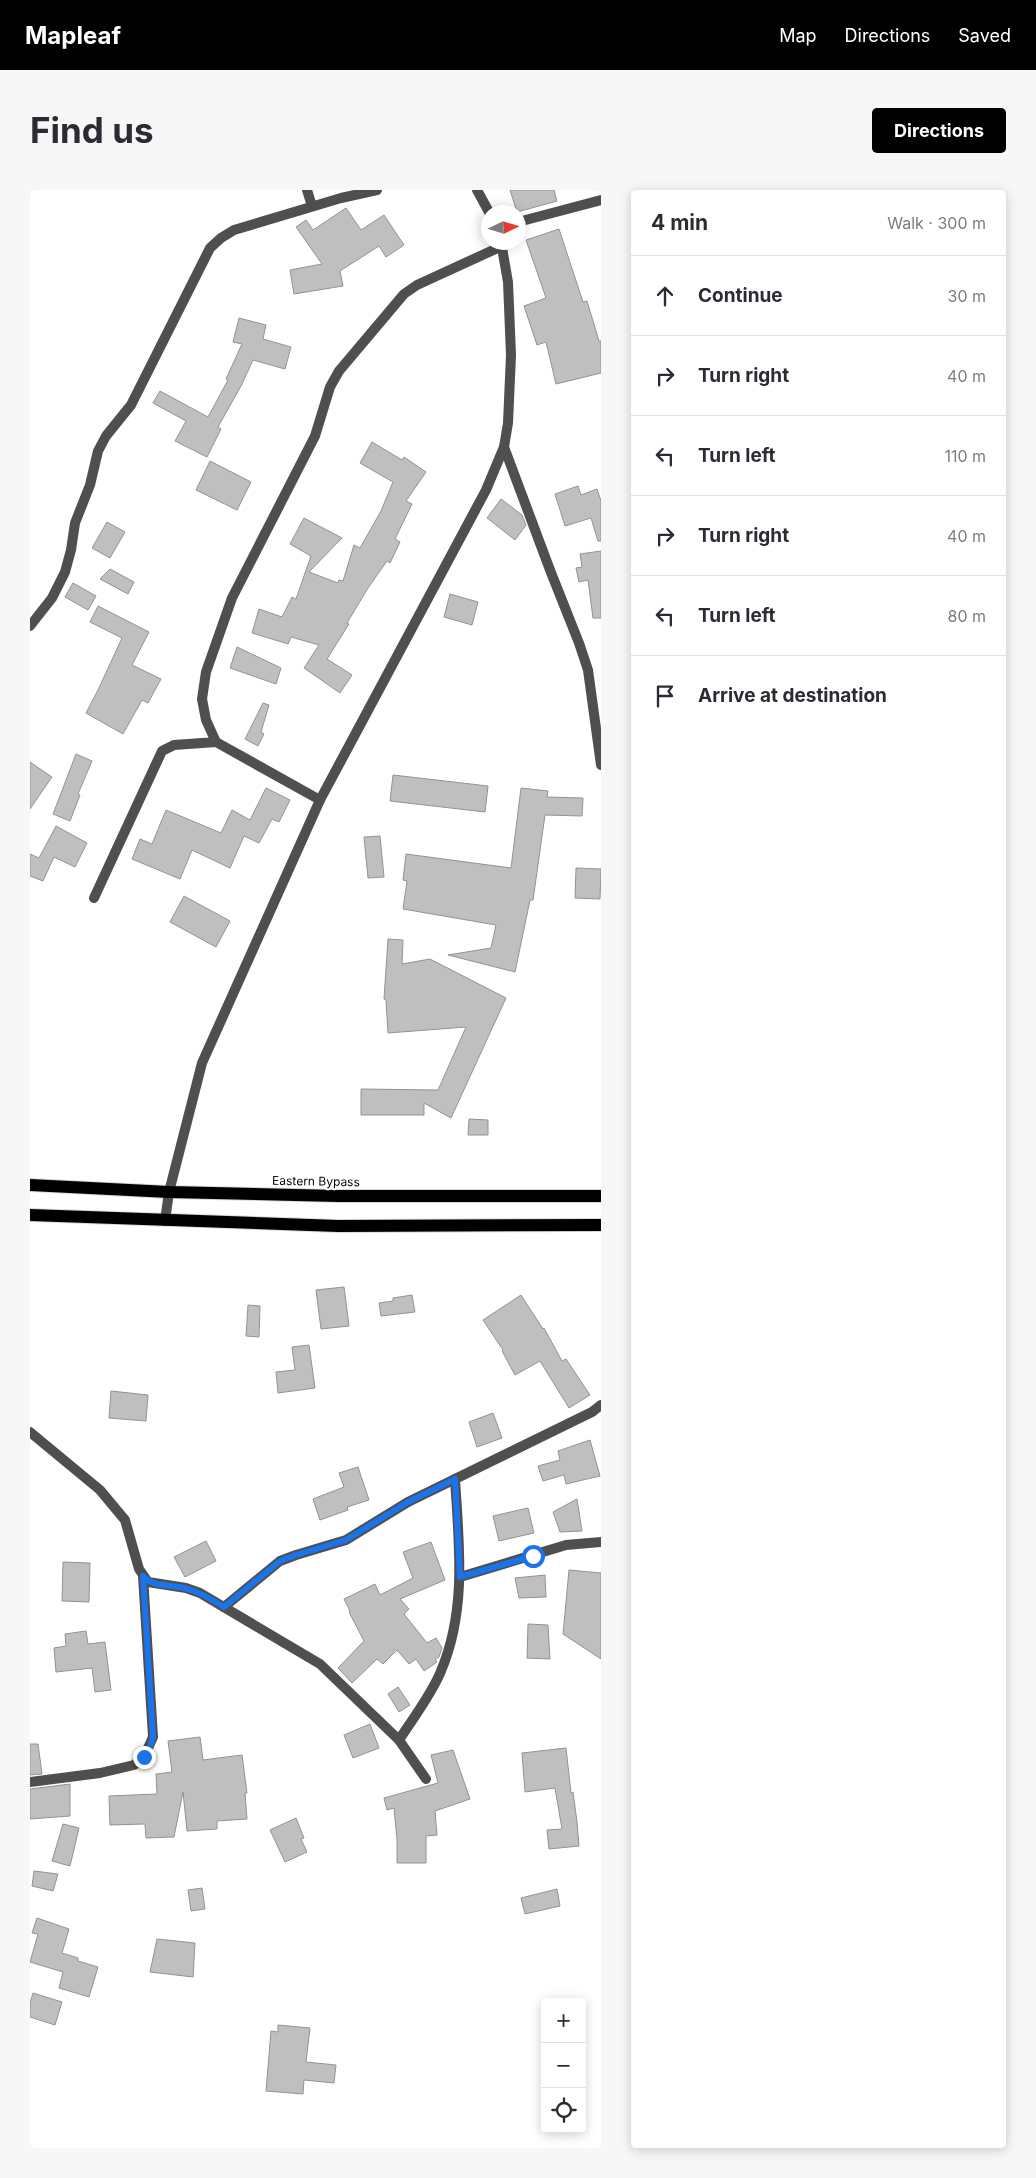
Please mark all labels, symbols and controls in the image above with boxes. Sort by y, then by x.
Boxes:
text: Mapleaf [25,21,121,50]
text: Map [779,25,817,46]
text: Directions [845,25,930,46]
text: Saved [958,25,1011,46]
button: Directions [872,108,1006,153]
text: Find us [30,109,154,151]
north arrow [481,205,526,250]
text: 4 min [651,210,708,235]
text: Walk · 300 m [887,213,986,233]
icon: ahead [651,282,679,310]
text: Continue [698,284,783,307]
text: 30 m [948,286,986,306]
icon: right [651,362,679,390]
text: Turn right [698,364,789,387]
text: 40 m [947,366,986,386]
icon: left [651,442,679,470]
text: Turn left [698,444,776,467]
text: 110 m [944,446,986,466]
icon: right [651,522,679,550]
text: Turn right [698,524,789,547]
text: 40 m [947,526,986,546]
icon: left [651,602,679,630]
text: Turn left [698,604,776,627]
text: 80 m [947,606,986,626]
icon: arrive [651,682,679,710]
text: Arrive at destination [698,684,887,707]
street label: Eastern Bypass [272,1173,360,1189]
route start [522,1545,545,1568]
route end [133,1746,156,1769]
map controls [541,1998,586,2133]
button: + [541,1998,586,2043]
button: − [541,2043,586,2088]
button: locate [541,2088,586,2133]

